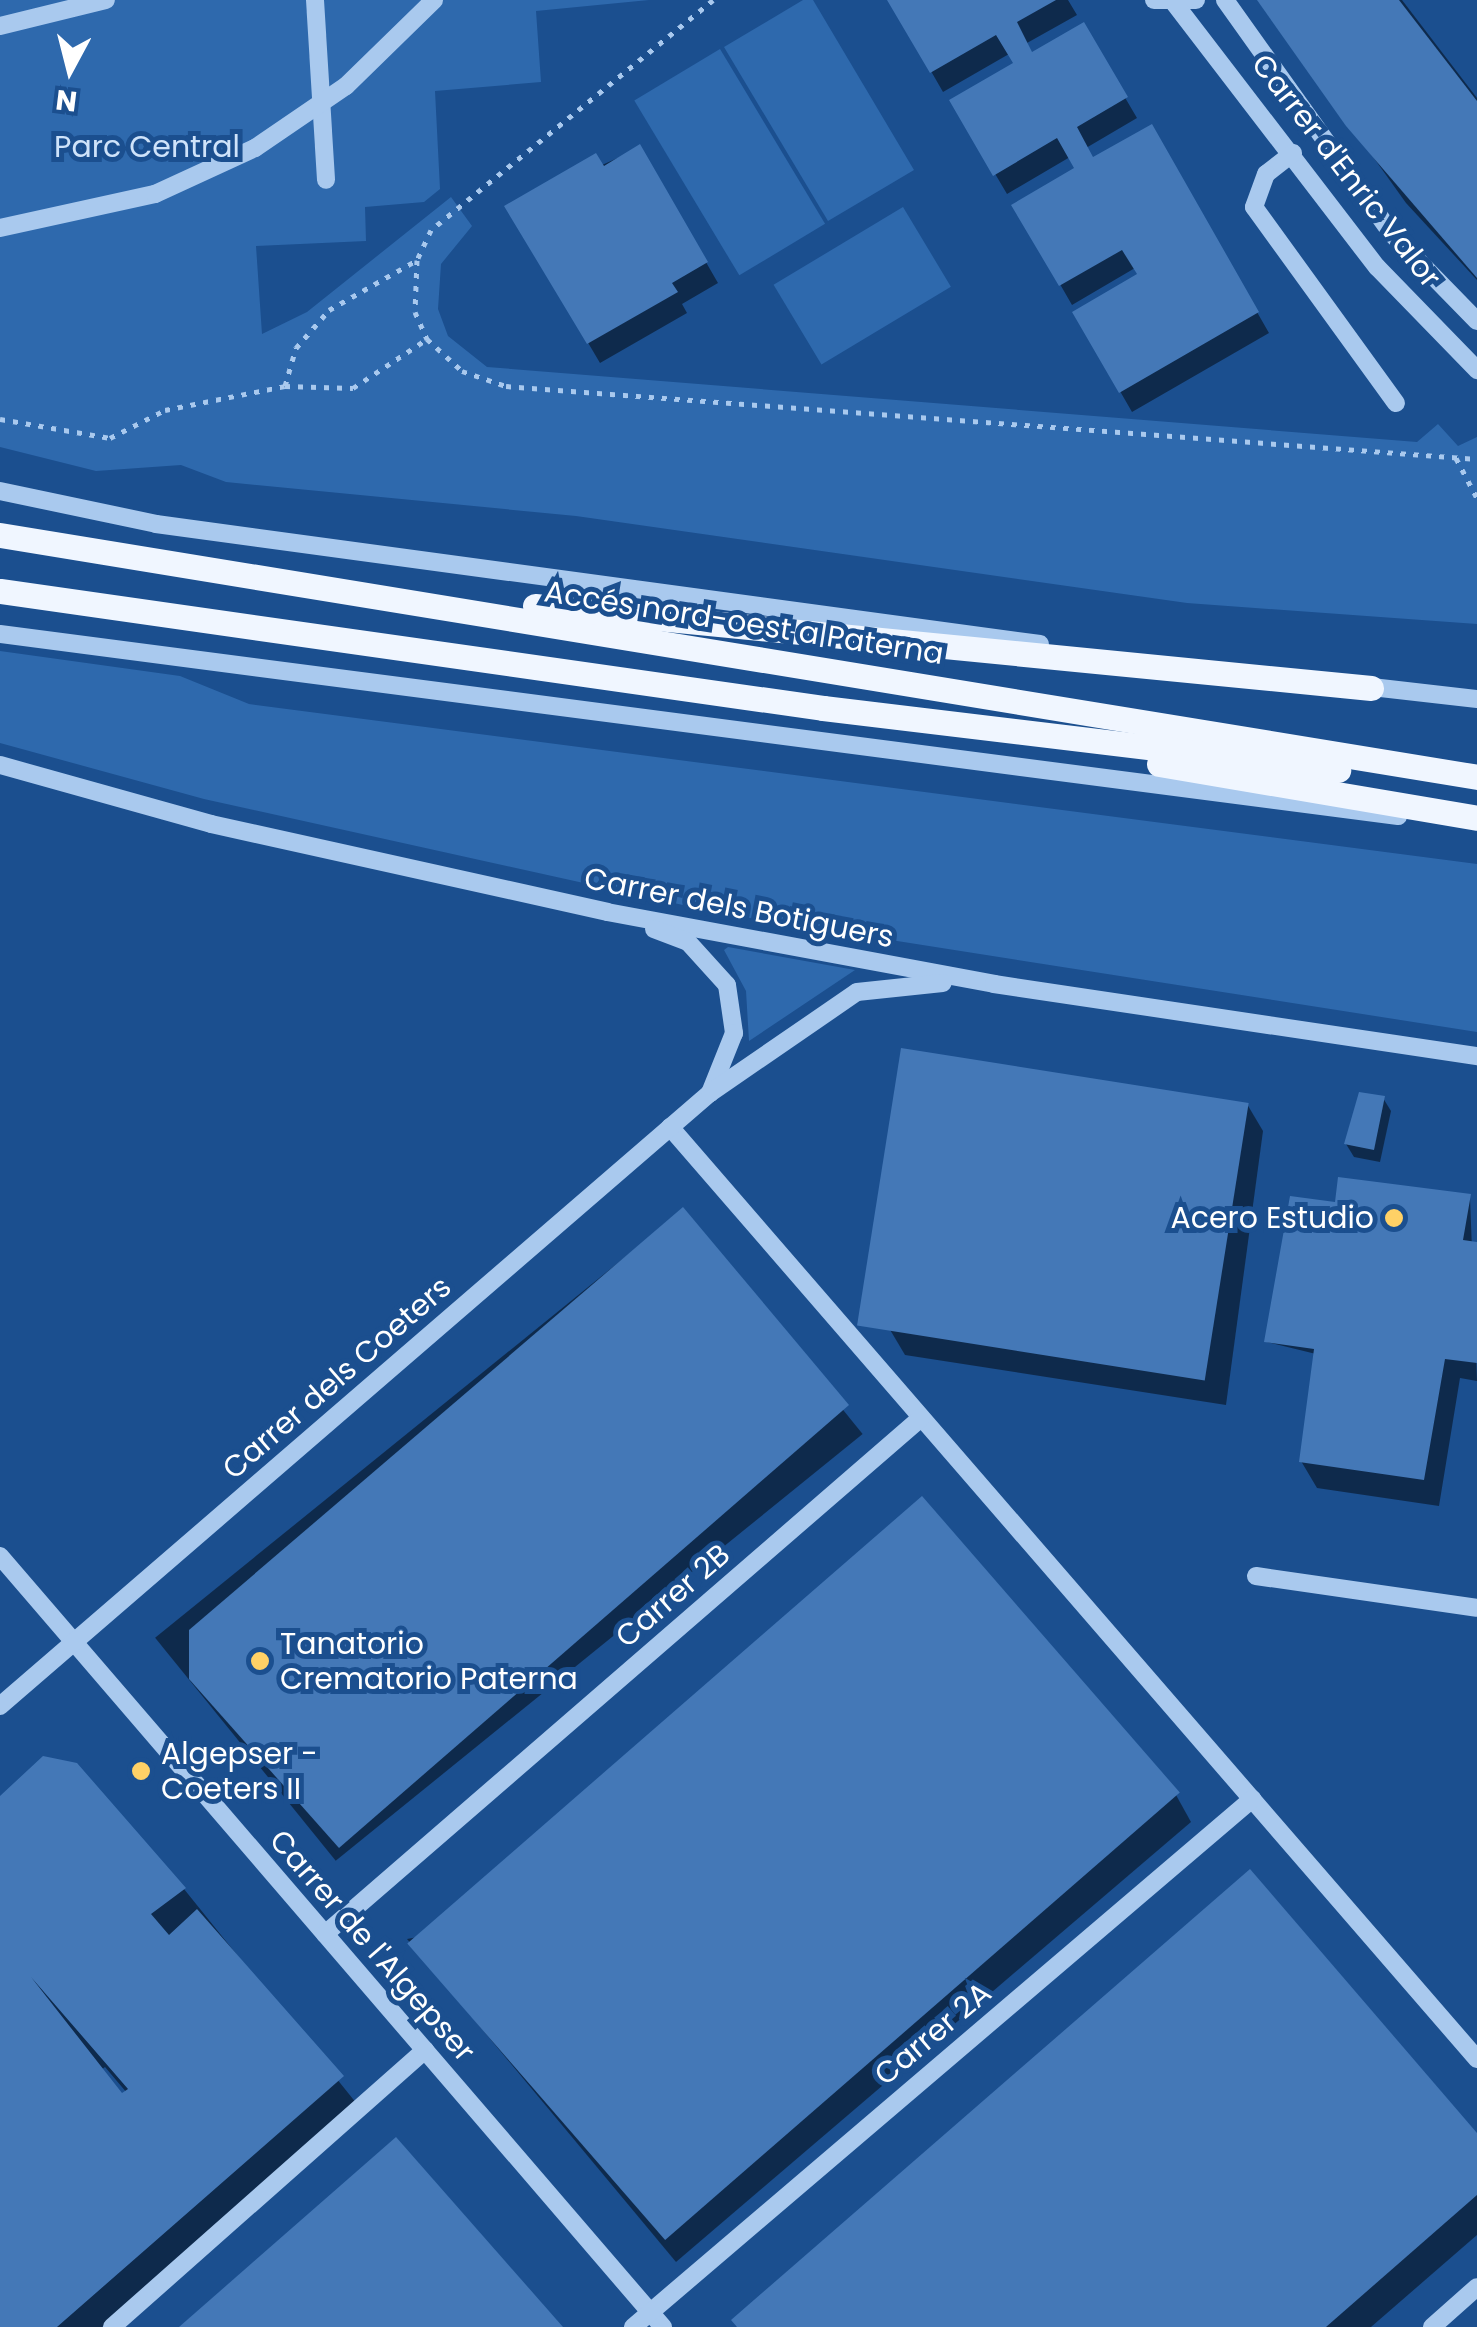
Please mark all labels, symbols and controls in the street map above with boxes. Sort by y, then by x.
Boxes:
north arrow [20,20,120,120]
street label: Carrer d'Enric Valor [1244,47,1448,295]
text: N [53,80,79,121]
park label: Parc Central [54,129,240,165]
street label: Accés nord-oest a Paterna [542,574,946,672]
street label: Carrer dels Botiguers [581,860,897,956]
place label: Acero Estudio [1171,1200,1374,1236]
marker: Acero Estudio [1383,1207,1405,1229]
street label: Carrer dels Coeters [215,1269,459,1487]
street label: Carrer 2B [609,1537,737,1655]
place label: Tanatorio Crematorio Paterna [280,1626,578,1696]
marker: Tanatorio Crematorio Paterna [249,1650,271,1672]
place label: Algepser - Coeters II [161,1736,318,1806]
marker: Algepser - Coeters II [130,1760,152,1782]
street label: Carrer de l'Algepser [262,1823,482,2069]
street label: Carrer 2A [867,1975,999,2093]

